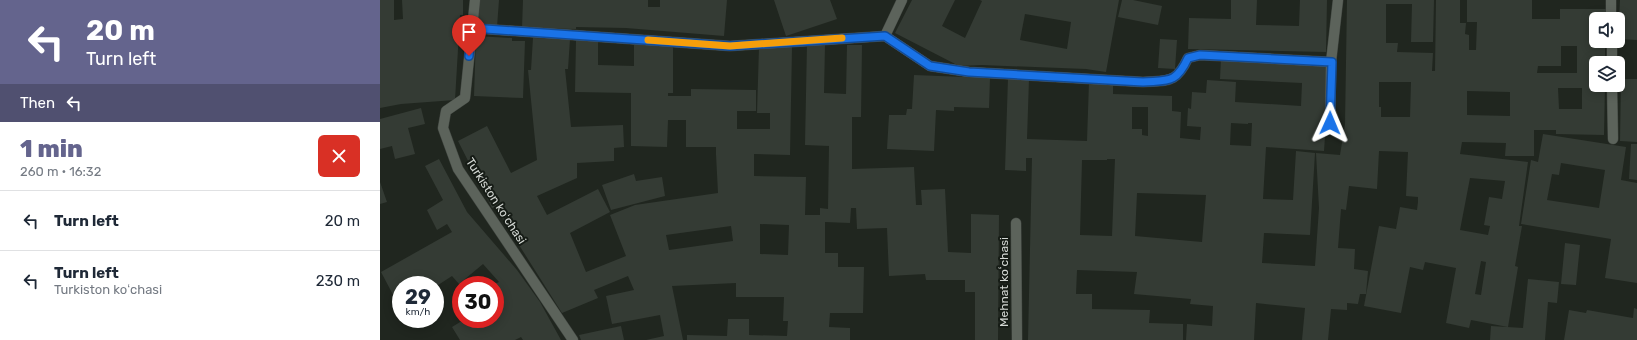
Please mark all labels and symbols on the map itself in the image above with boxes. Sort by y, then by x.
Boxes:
pin [452,15,486,56]
position arrow [1309,102,1351,144]
street label: Turkiston koʻchasi [463,155,529,247]
street label: Mehnat koʻchasi [997,237,1011,327]
speed limit sign: 30 [452,276,504,328]

